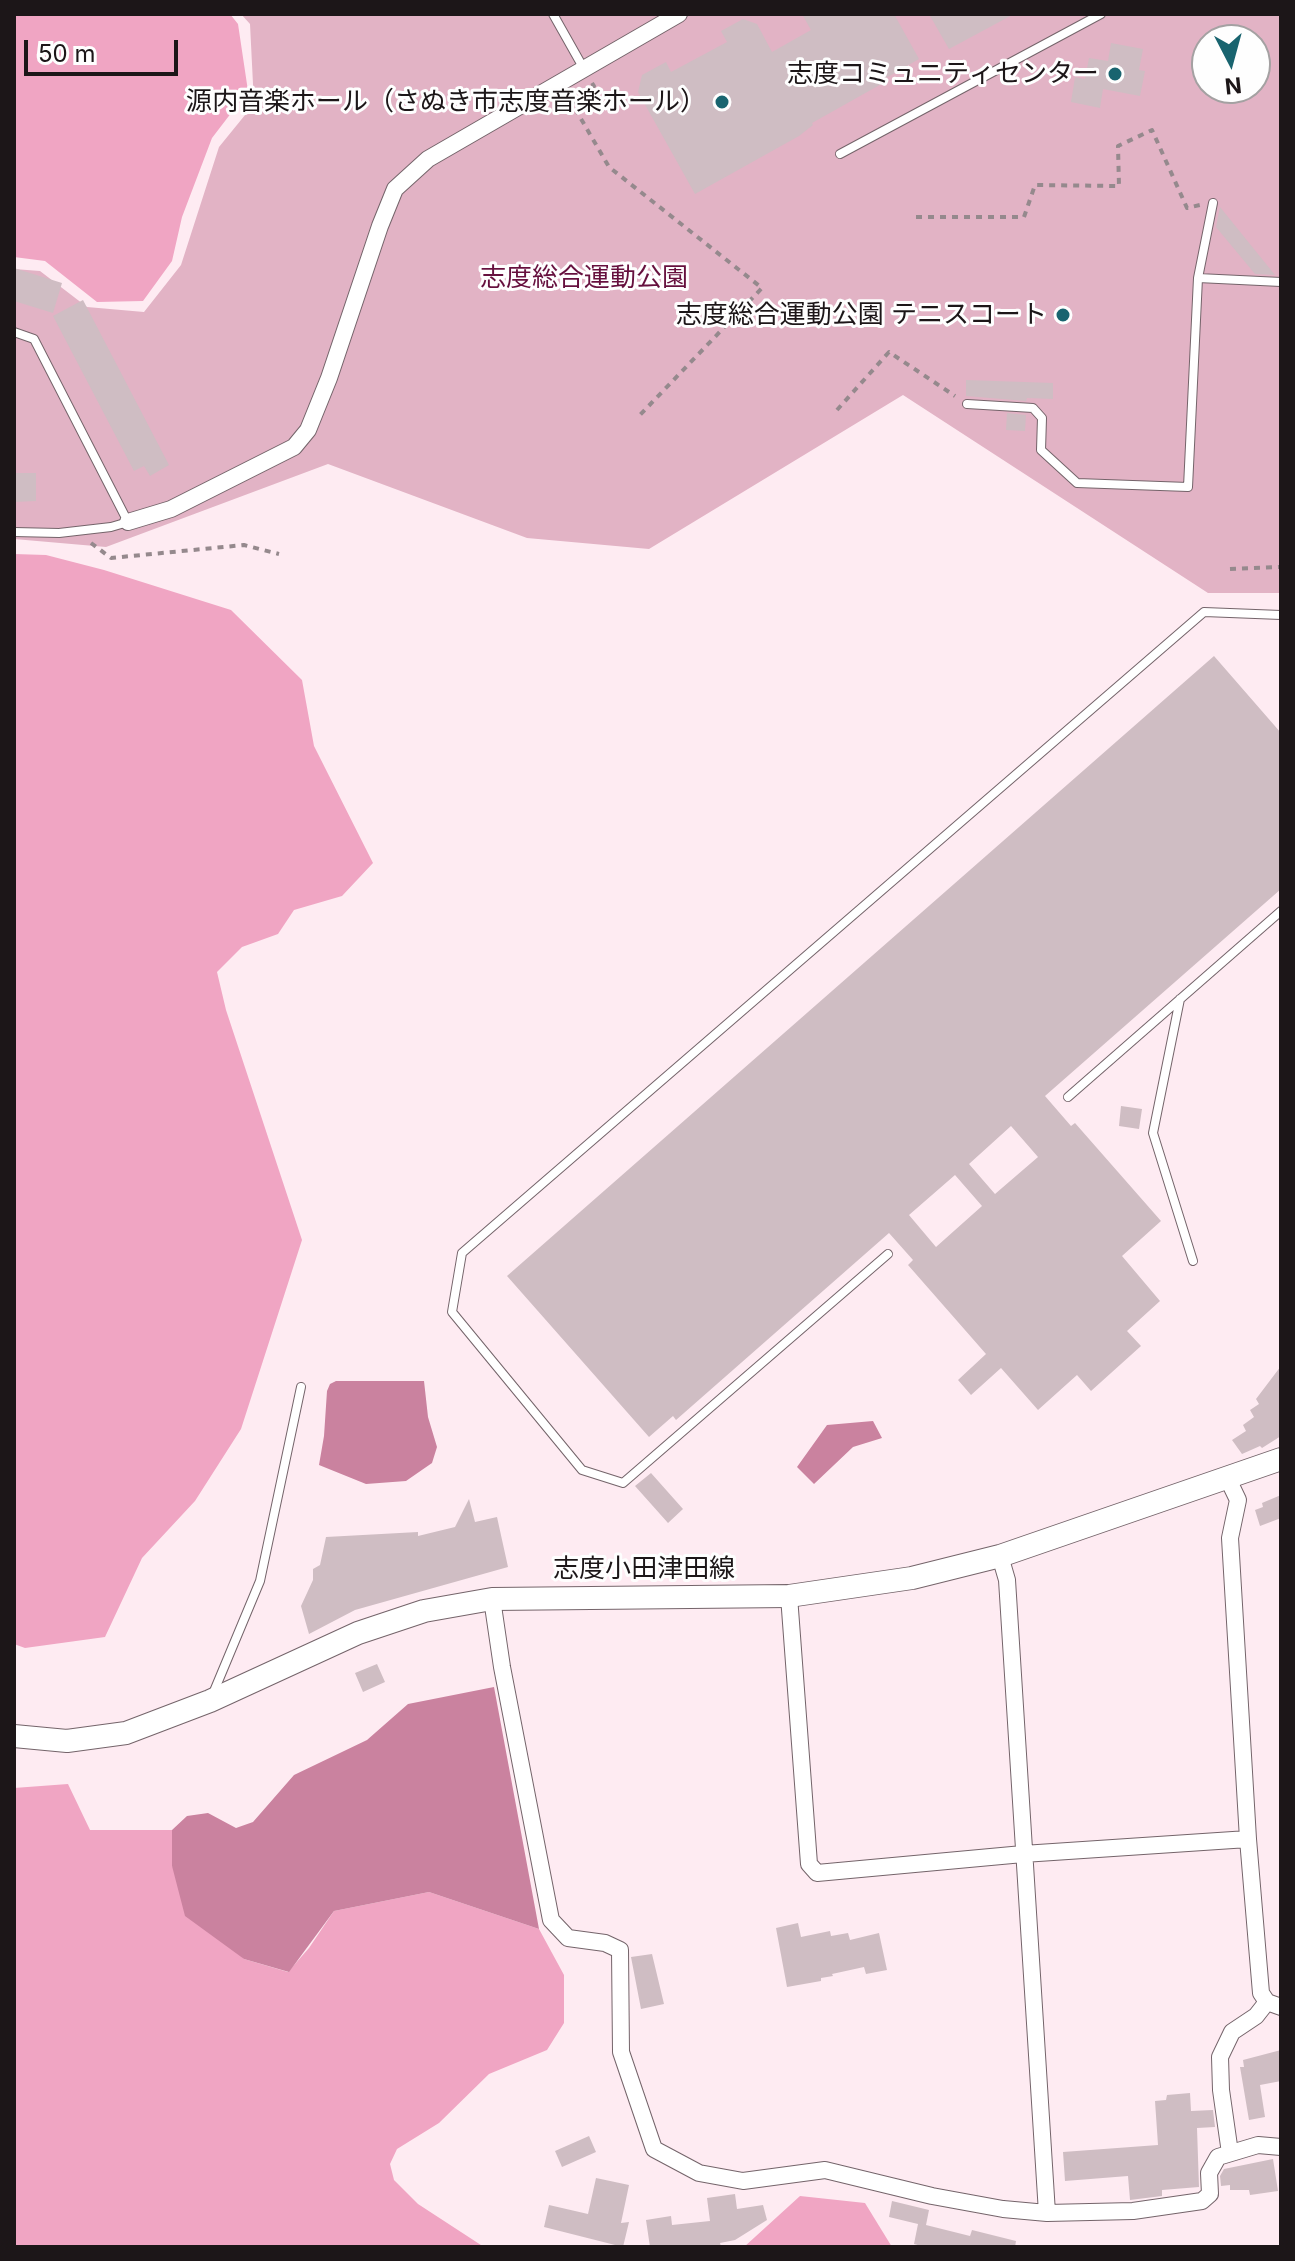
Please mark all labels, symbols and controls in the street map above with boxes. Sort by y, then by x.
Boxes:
scale bar [28,24,182,74]
north arrow [1191,24,1271,104]
text: 50 m [38,39,96,68]
place label: 志度コミュニティセンター [787,58,1099,90]
marker: 志度コミュニティセンター [1106,65,1124,83]
text: N [1224,72,1243,100]
place label: 源内音楽ホール（さぬき市志度音楽ホール） [186,86,706,118]
marker: 源内音楽ホール（さぬき市志度音楽ホール） [713,93,731,111]
park label: 志度総合運動公園 [480,262,688,294]
place label: 志度総合運動公園 テニスコート [676,299,1047,331]
marker: 志度総合運動公園 テニスコート [1054,306,1072,324]
street label: 志度小田津田線 [553,1553,735,1585]

